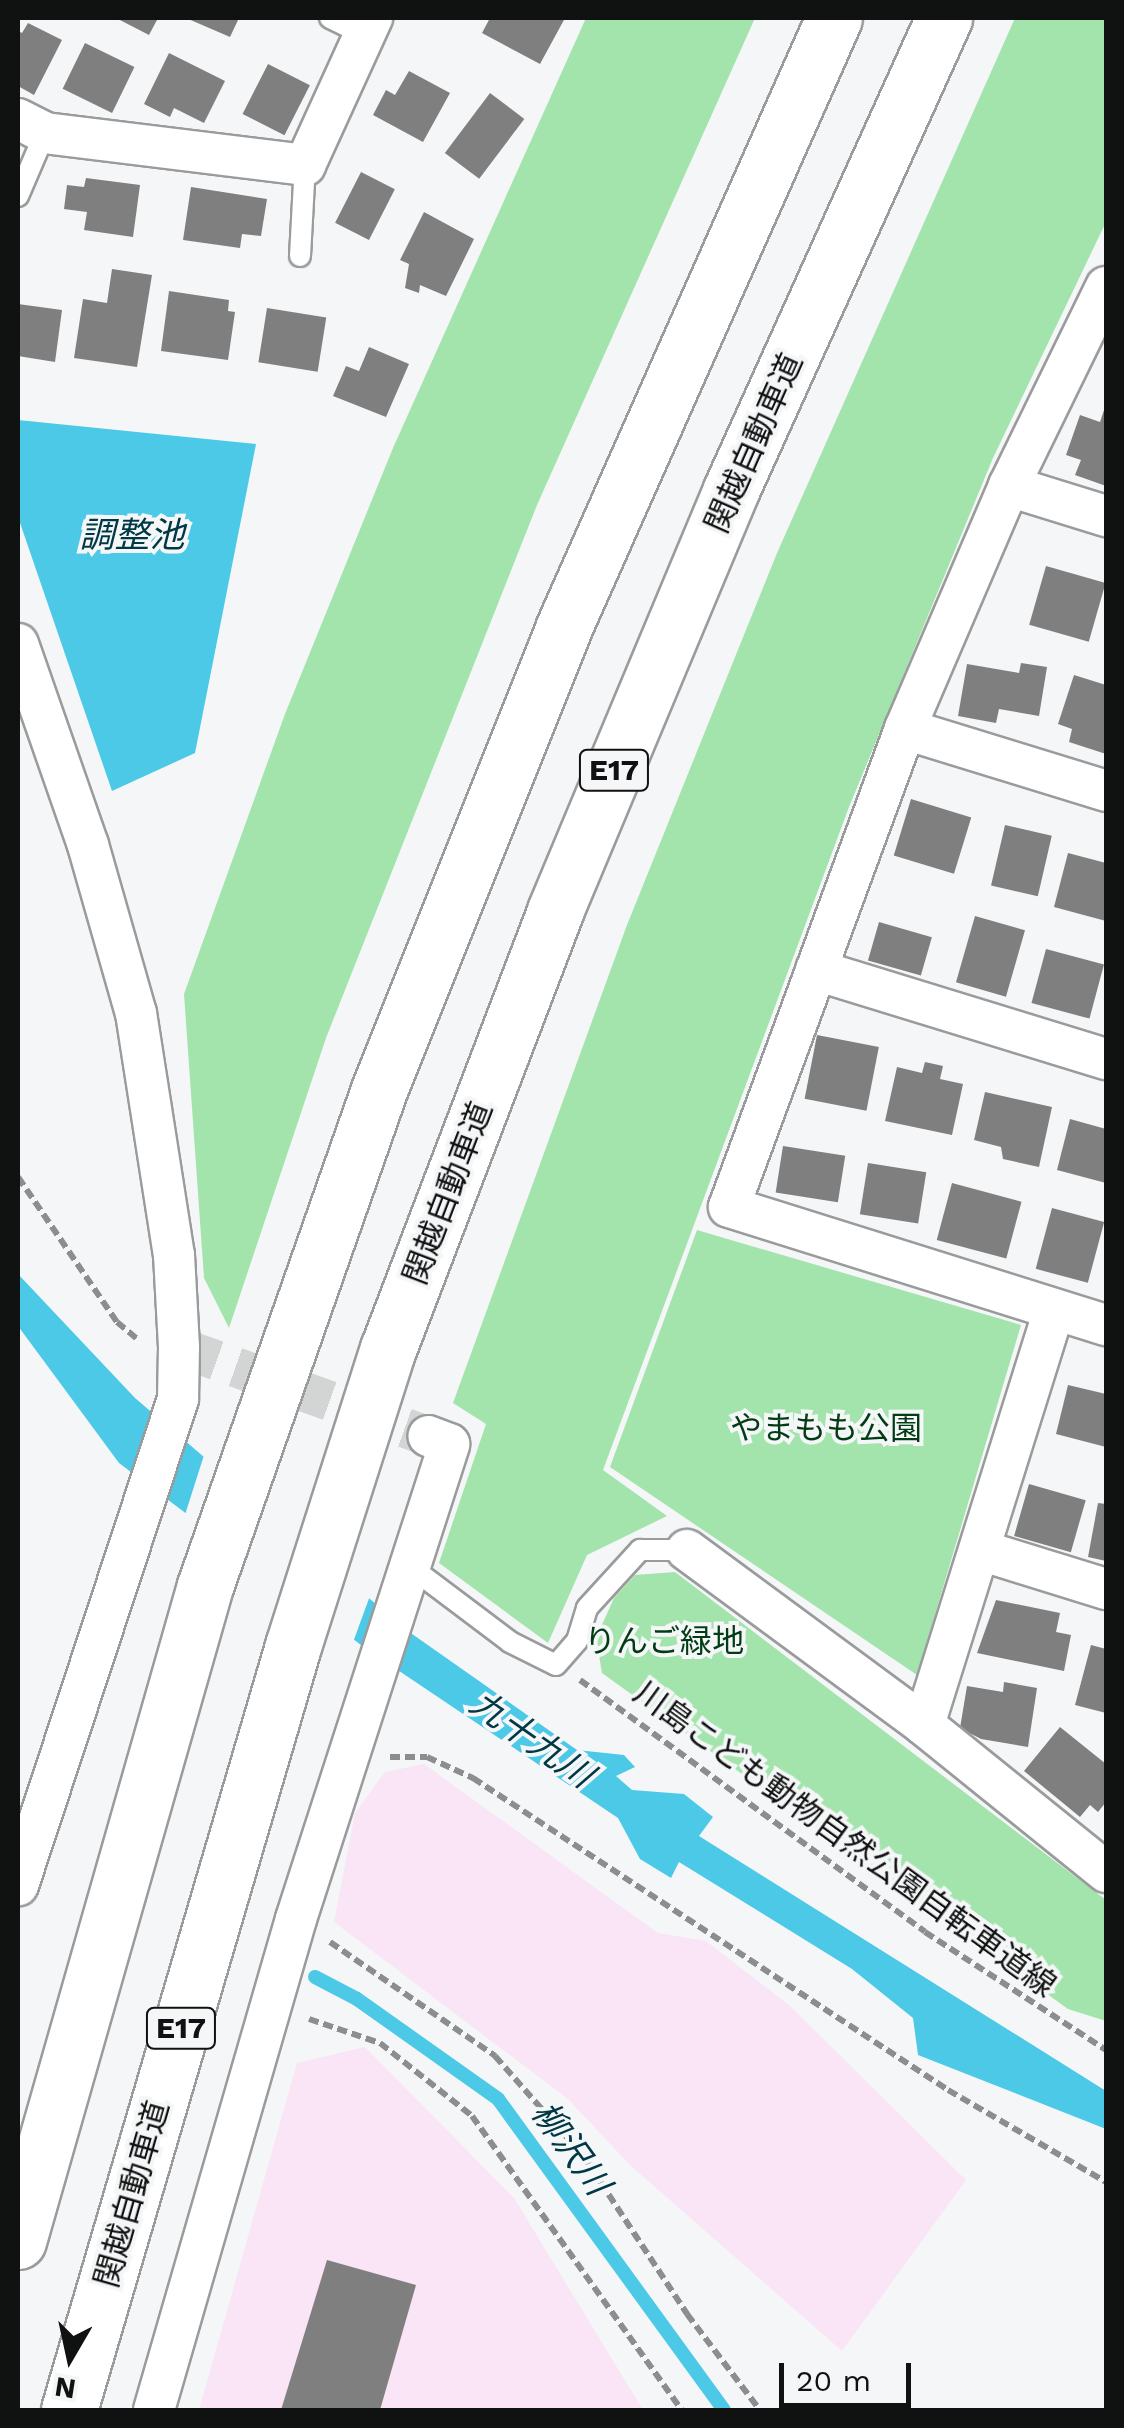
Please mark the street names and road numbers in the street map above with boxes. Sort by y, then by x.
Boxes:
street label: 関越自動車道 [697,347,811,539]
road number: E17 [576,745,652,795]
street label: 関越自動車道 [396,1096,500,1290]
street label: 川島こども動物自然公園自転車道線 [627,1673,1063,2005]
road number: E17 [144,2003,218,2053]
street label: 関越自動車道 [87,2096,177,2292]

